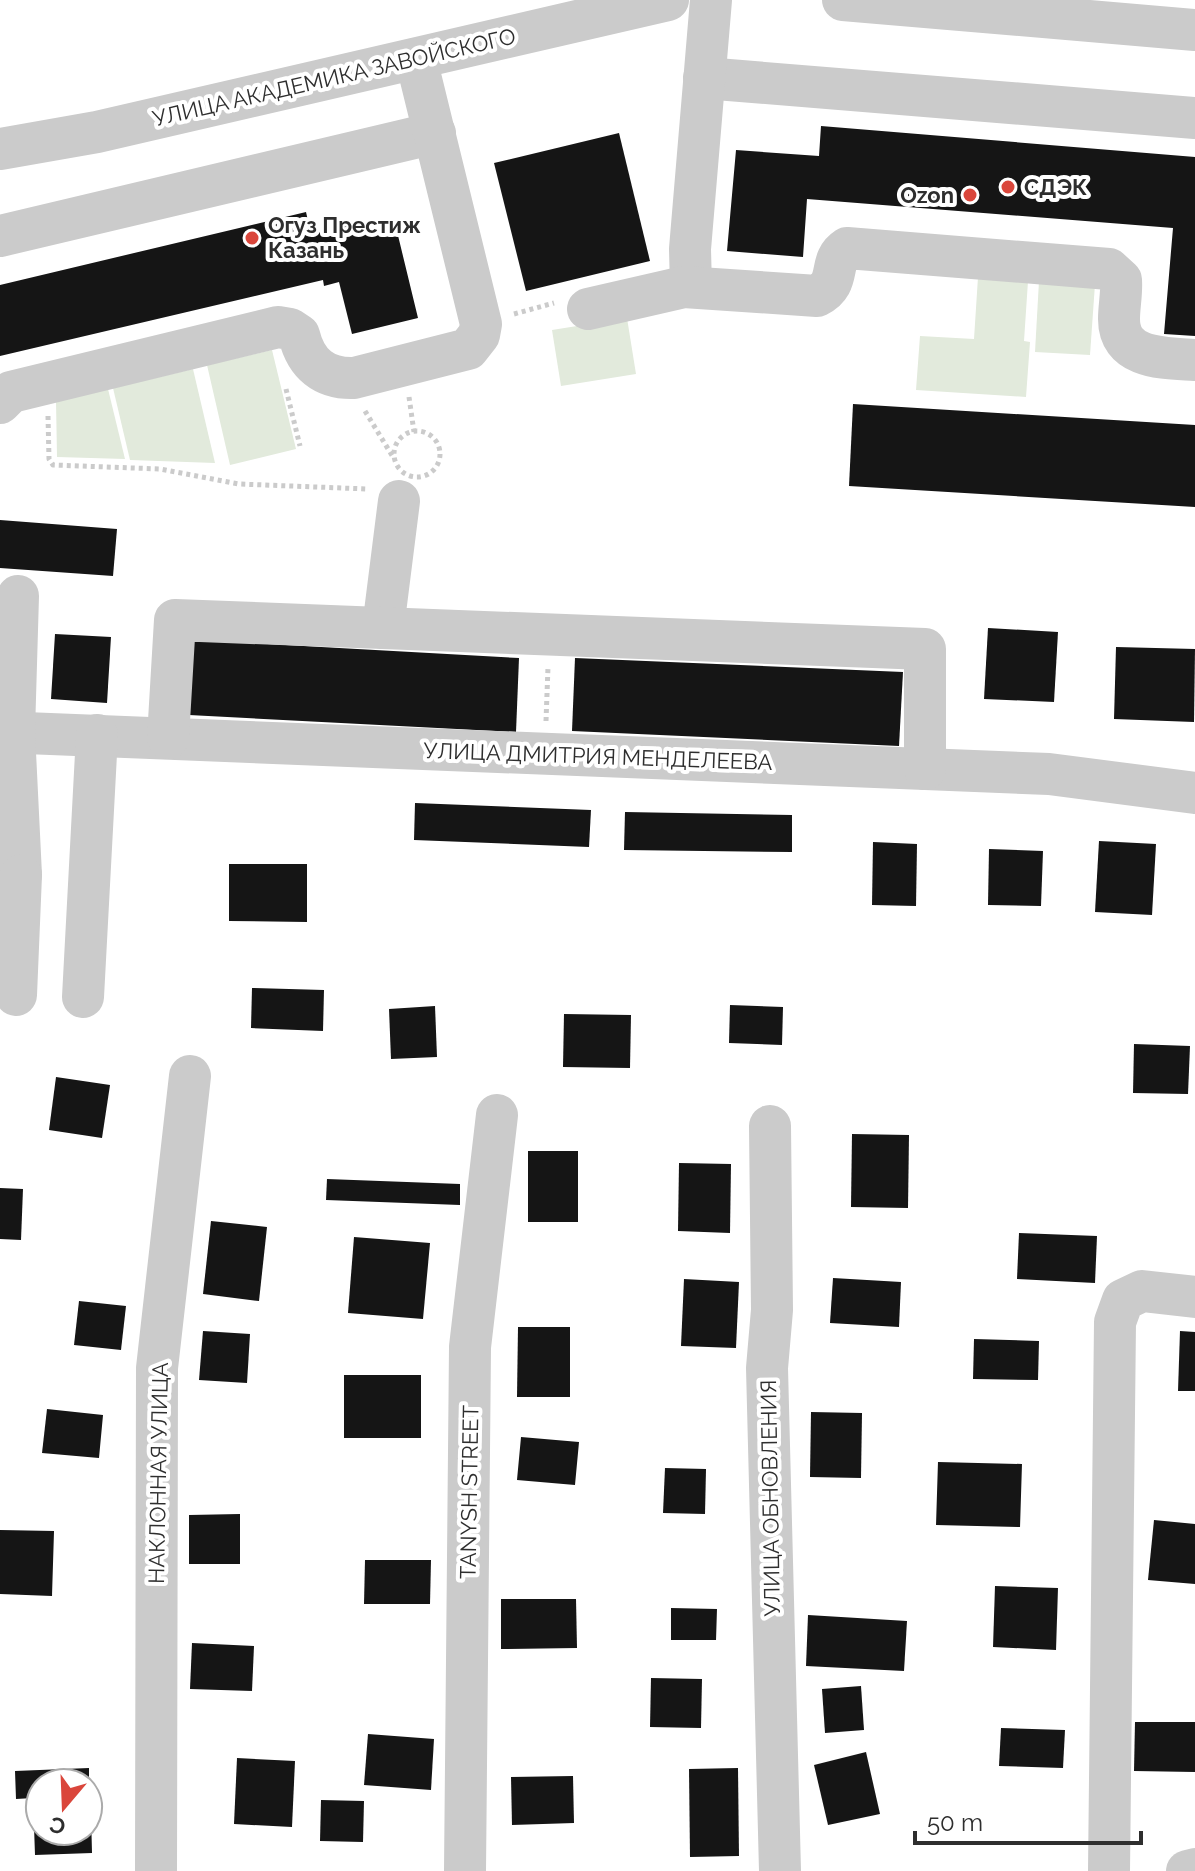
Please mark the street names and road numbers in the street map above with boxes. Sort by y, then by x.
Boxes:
street label: УЛИЦА АКАДЕМИКА ЗАВОЙСКОГО [150,23,518,131]
street label: УЛИЦА ДМИТРИЯ МЕНДЕЛЕЕВА [423,737,773,775]
street label: НАКЛОННАЯ УЛИЦА [143,1362,173,1584]
street label: УЛИЦА ОБНОВЛЕНИЯ [755,1379,785,1617]
street label: TANYSH STREET [454,1404,484,1579]

